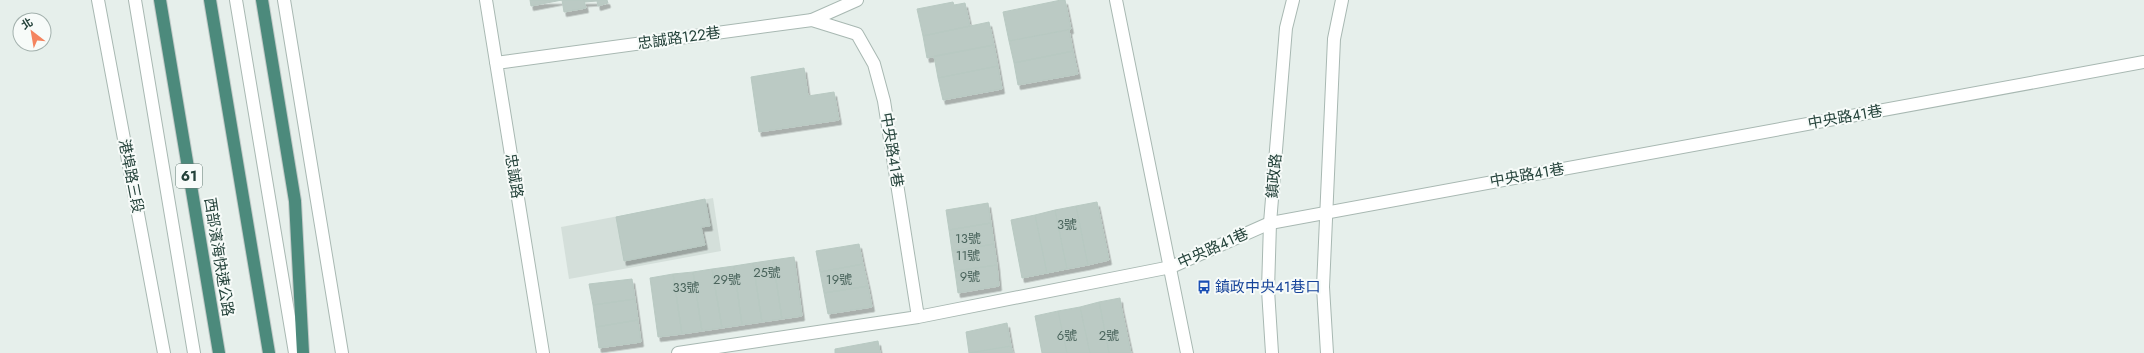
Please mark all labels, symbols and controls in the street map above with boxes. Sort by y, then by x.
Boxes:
north arrow [12,12,52,52]
text: 北 [18,14,36,33]
street label: 忠誠路122巷 [636,21,722,55]
street label: 中央路41巷 [1806,100,1884,134]
street label: 中央路41巷 [875,111,909,189]
street label: 港埠路三段 [113,137,149,215]
street label: 忠誠路 [500,152,528,200]
street label: 鎮政路 [1261,153,1287,199]
street label: 中央路41巷 [1488,158,1566,192]
road number: 61 [176,164,202,188]
street label: 西部濱海快速公路 [199,196,239,318]
house number: 3號 [1057,215,1077,234]
street label: 中央路41巷 [1174,223,1252,273]
house number: 13號 [955,229,981,248]
house number: 11號 [956,246,980,265]
house number: 25號 [753,263,781,282]
house number: 9號 [960,267,980,286]
house number: 29號 [713,270,741,289]
house number: 19號 [826,270,852,289]
place label: 鎮政中央41巷口 [1215,276,1321,298]
house number: 33號 [672,278,700,297]
bus stop icon: 鎮政中央41巷口 [1196,279,1212,295]
house number: 6號 [1057,326,1077,345]
house number: 2號 [1099,326,1119,345]

